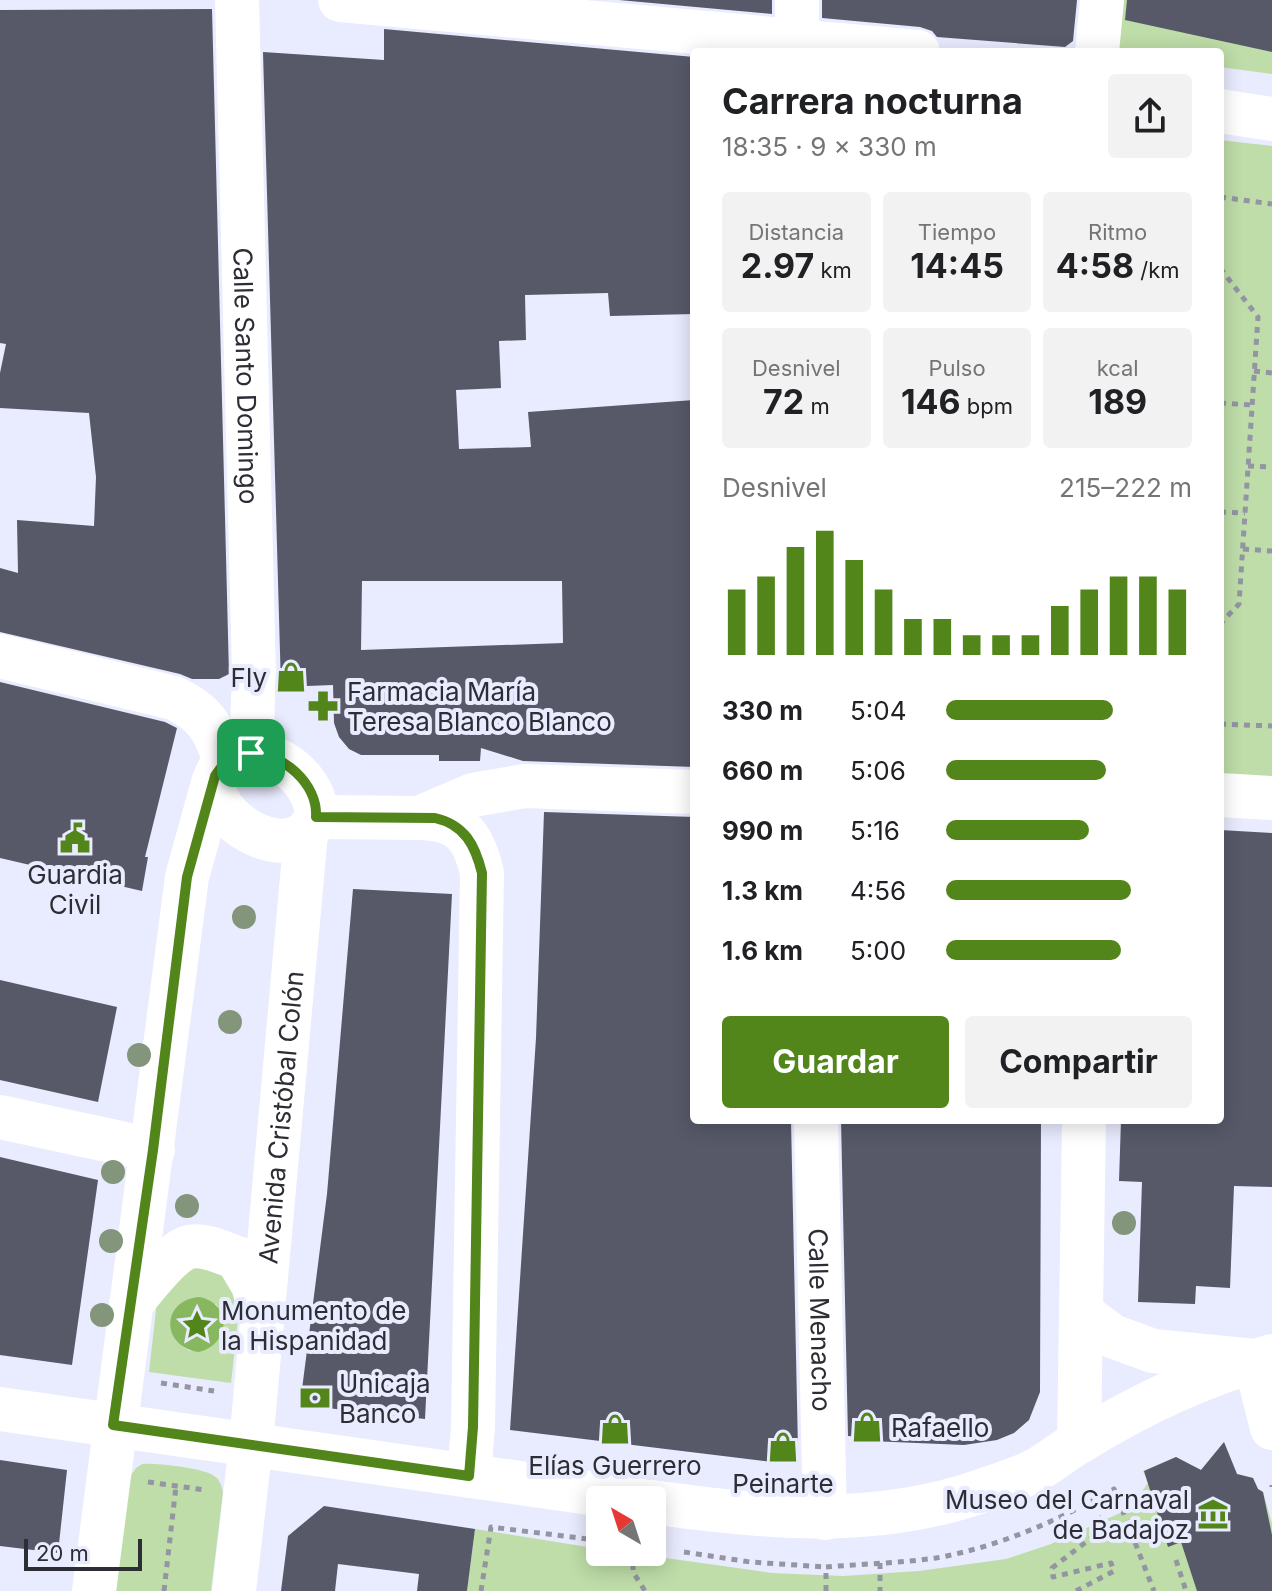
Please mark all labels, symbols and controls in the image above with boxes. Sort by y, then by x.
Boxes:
button: share [1108,74,1192,158]
text: Carrera nocturna [722,79,1023,123]
text: 18:35 · 9 × 330 m [722,131,937,162]
text: Distancia [748,219,844,245]
text: Tiempo [918,219,996,245]
text: Ritmo [1088,219,1147,245]
text: 2.97 [741,245,814,286]
text: 14:45 [910,245,1004,286]
text: 4:58 [1056,245,1134,286]
street label: Calle Santo Domingo [228,247,265,505]
text: km [814,257,852,283]
text: /km [1134,257,1180,283]
text: Desnivel [752,355,841,381]
text: Pulso [928,355,986,381]
text: kcal [1097,355,1139,381]
text: 72 [763,381,804,422]
text: 146 [901,381,961,422]
text: 189 [1088,381,1147,422]
text: m [804,393,830,419]
text: bpm [961,393,1013,419]
text: Desnivel [722,472,827,503]
text: 215–222 m [1059,472,1192,503]
shop icon: Fly [274,660,308,694]
place label: Fly [231,662,267,693]
place label: Farmacia María Teresa Blanco Blanco [347,676,612,737]
pharmacy icon: Farmacia María Teresa Blanco Blanco [306,689,340,723]
text: 330 m [722,695,803,726]
text: 5:04 [850,695,907,726]
pin [217,719,285,787]
icon: arrive [229,731,273,775]
text: 660 m [722,755,803,786]
text: 5:06 [850,755,906,786]
text: 990 m [722,815,803,846]
text: 5:16 [850,815,900,846]
public building icon: Guardia Civil [58,821,92,855]
place label: Guardia Civil [27,859,123,920]
text: 1.3 km [722,875,803,906]
text: 4:56 [850,875,906,906]
text: 1.6 km [722,935,803,966]
text: 5:00 [850,935,906,966]
street label: Avenida Cristóbal Colón [252,969,309,1265]
button: Guardar [722,1016,949,1108]
button: Compartir [965,1016,1192,1108]
street label: Calle Menacho [803,1228,838,1412]
place label: Monumento de la Hispanidad [221,1295,406,1356]
place icon: Monumento de la Hispanidad [180,1308,214,1342]
place label: Unicaja Banco [339,1368,431,1429]
bank icon: Unicaja Banco [298,1381,332,1415]
shop icon: Rafaello [850,1410,884,1444]
shop icon: Elías Guerrero [598,1412,632,1446]
place label: Rafaello [891,1412,989,1443]
shop icon: Peinarte [766,1430,800,1464]
place label: Elías Guerrero [528,1450,702,1481]
place label: Peinarte [732,1468,834,1499]
place label: Museo del Carnaval de Badajoz [945,1484,1189,1545]
north arrow [586,1486,666,1566]
map controls [586,1486,666,1566]
museum icon: Museo del Carnaval de Badajoz [1196,1497,1230,1531]
scale bar [24,1535,142,1571]
text: 20 m [36,1540,89,1566]

